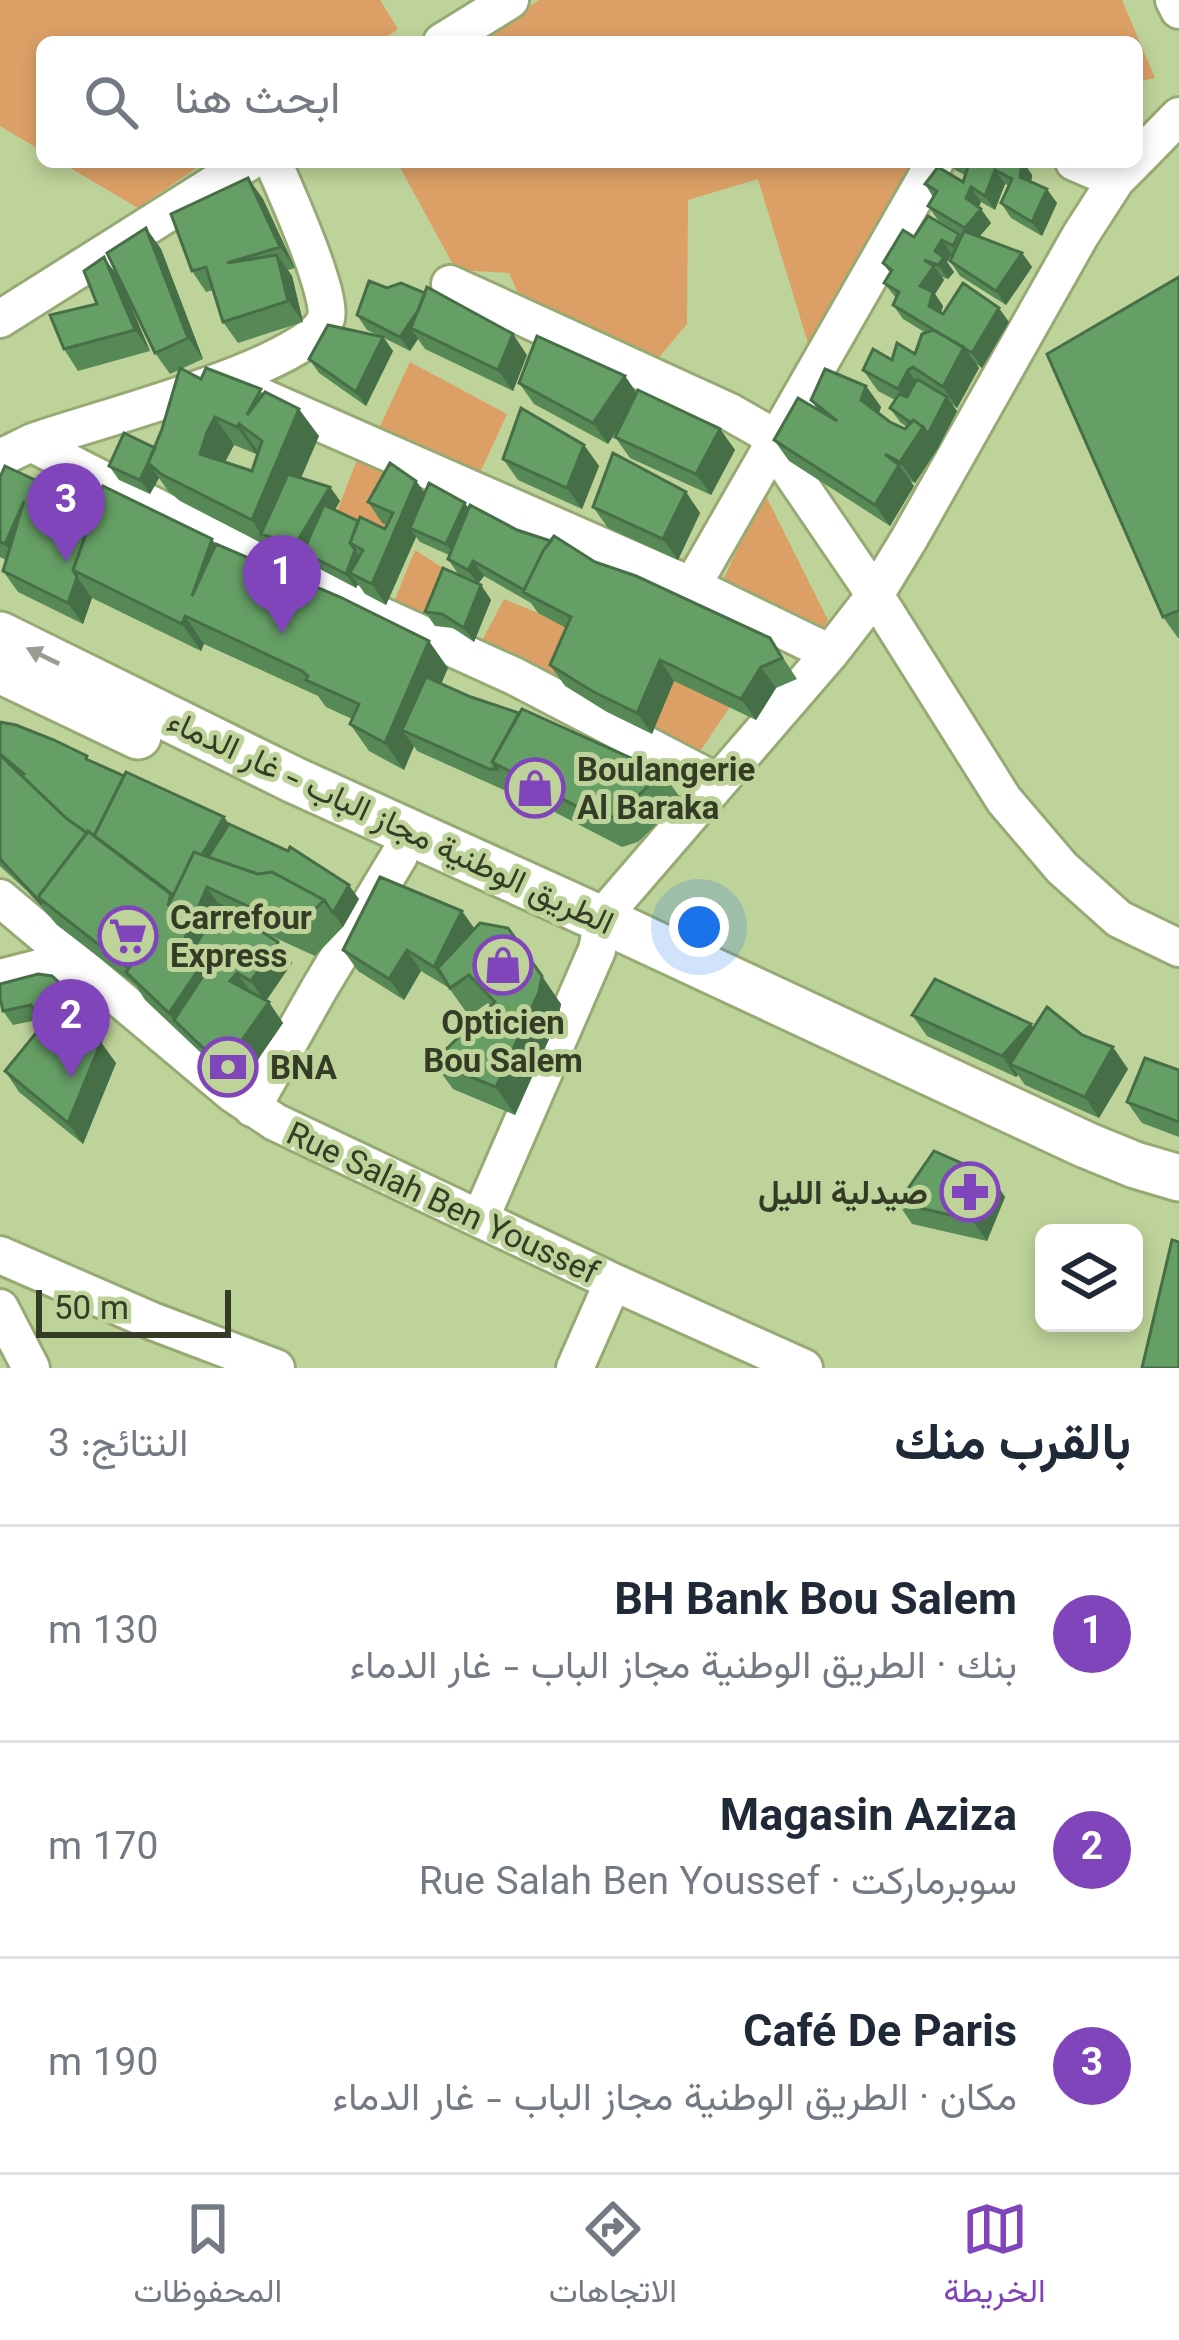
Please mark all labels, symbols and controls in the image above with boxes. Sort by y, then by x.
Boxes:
search box [36,36,1143,168]
text: ابحث هنا [174,67,341,137]
icon: search [78,69,144,135]
pin: 3 [27,463,105,562]
pin: 1 [243,535,321,634]
one-way arrow [26,646,60,666]
street label: الطريق الوطنية مجاز الباب - غار الدماء [157,698,621,951]
place label: Boulangerie Al Baraka [577,747,755,837]
shop icon: Boulangerie Al Baraka [504,757,566,819]
place label: Carrefour Express [170,895,312,985]
your location [669,897,729,957]
supermarket icon: Carrefour Express [97,905,159,967]
shop icon: Opticien Bou Salem [472,934,534,996]
pin: 2 [32,979,110,1078]
place label: Opticien Bou Salem [423,1000,583,1090]
bank icon: BNA [197,1036,259,1098]
place label: BNA [270,1045,338,1097]
street label: Rue Salah Ben Youssef [277,1110,607,1301]
pharmacy icon: صيدلية الليل [939,1161,1001,1223]
place label: صيدلية الليل [758,1170,928,1222]
map controls [1035,1224,1143,1332]
button: layers [1035,1224,1143,1332]
scale bar [36,1284,231,1337]
text: 50 m [54,1285,129,1337]
text: بالقرب منك [894,1407,1131,1486]
text: النتائج: 3 [48,1416,188,1477]
text: BH Bank Bou Salem [614,1568,1017,1638]
text: 130 m [48,1603,158,1664]
text: 1 [1081,1603,1103,1664]
text: بنك · الطريق الوطنية مجاز الباب - غار الدماء [350,1638,1017,1699]
text: Magasin Aziza [720,1784,1017,1854]
text: 170 m [48,1819,158,1880]
text: 2 [1081,1819,1103,1880]
text: سوبرماركت · Rue Salah Ben Youssef [419,1854,1017,1915]
text: Café De Paris [743,2000,1017,2070]
text: 190 m [48,2035,158,2096]
text: 3 [1081,2035,1103,2096]
text: مكان · الطريق الوطنية مجاز الباب - غار الدماء [332,2070,1017,2131]
tab: المحفوظات [133,2196,282,2320]
tab: الاتجاهات [549,2196,677,2320]
tab: الخريطة [944,2196,1046,2320]

